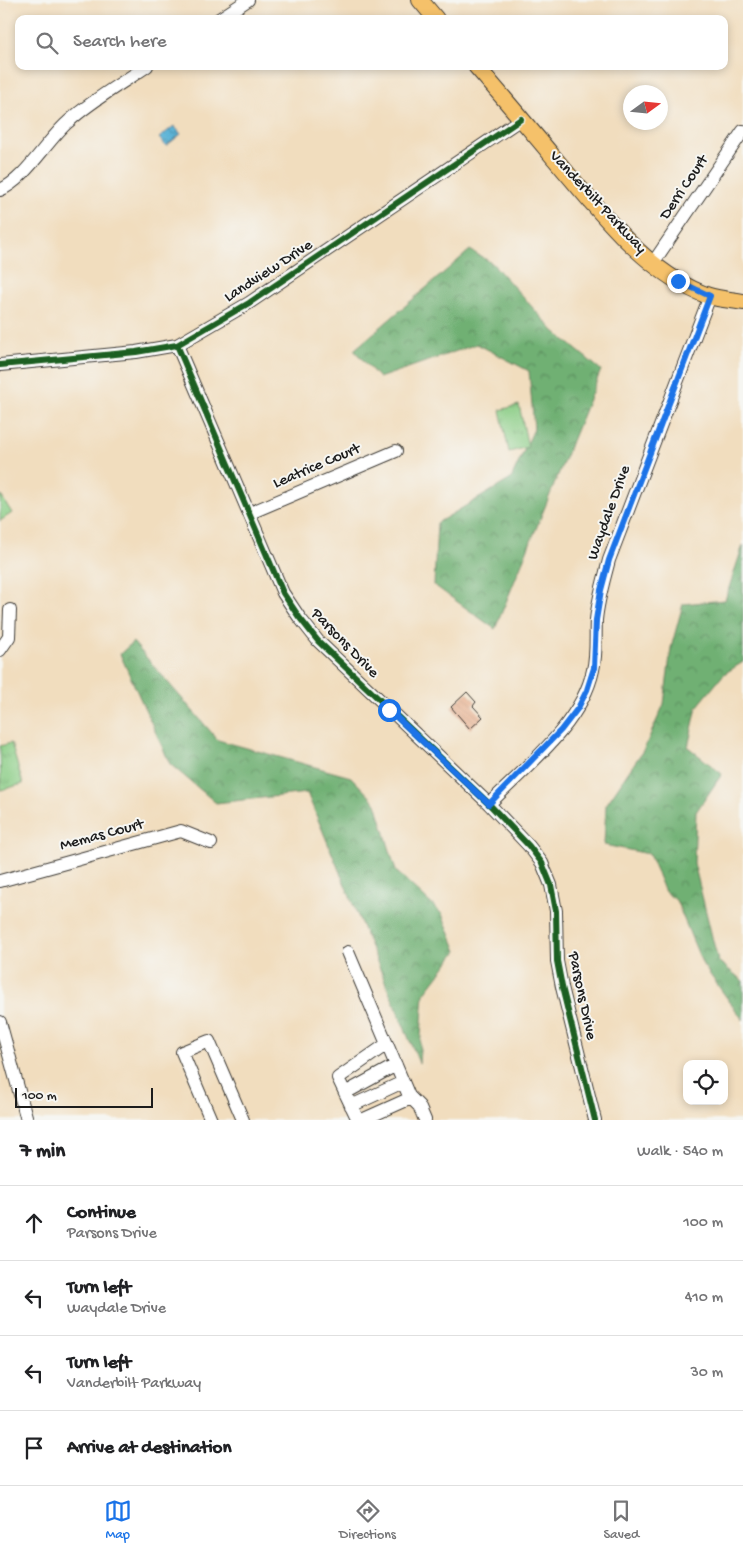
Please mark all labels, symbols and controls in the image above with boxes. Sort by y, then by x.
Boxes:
search box [15,15,728,70]
icon: search [33,29,61,57]
text: Search here [73,31,167,54]
north arrow [623,85,668,130]
street label: Vanderbilt Parkway [544,147,650,259]
street label: Derri Court [656,151,714,225]
street label: Landview Drive [221,236,317,308]
route end [667,270,690,293]
street label: Leatrice Court [271,440,365,494]
street label: Waydale Drive [584,463,636,563]
street label: Parsons Drive [305,604,383,683]
route start [378,699,401,722]
street label: Memas Court [58,815,147,856]
street label: Parsons Drive [562,949,600,1043]
map controls [683,1060,728,1105]
button: locate [683,1060,728,1105]
scale bar [15,1085,152,1108]
text: 100 m [22,1088,57,1105]
text: 7 min [20,1140,65,1165]
text: Walk · 540 m [637,1143,723,1162]
text: Continue [67,1202,136,1225]
icon: ahead [20,1209,48,1237]
text: 100 m [683,1214,723,1233]
text: Parsons Drive [67,1225,157,1244]
text: Turn left [67,1277,131,1300]
icon: left [20,1284,48,1312]
text: 410 m [685,1289,723,1308]
text: Waydale Drive [67,1300,166,1319]
text: Turn left [67,1352,131,1375]
icon: left [20,1359,48,1387]
text: 30 m [690,1364,723,1383]
text: Vanderbilt Parkway [67,1375,201,1394]
icon: arrive [20,1434,48,1462]
text: Arrive at destination [67,1437,231,1460]
tab: Map [104,1497,132,1544]
tab: Directions [339,1497,396,1544]
tab: Saved [603,1497,639,1544]

